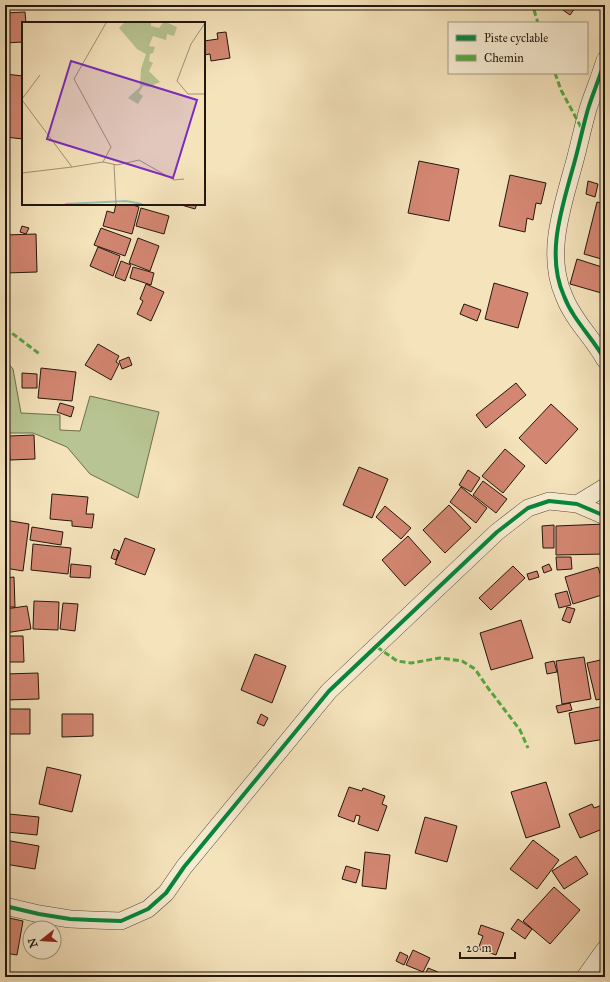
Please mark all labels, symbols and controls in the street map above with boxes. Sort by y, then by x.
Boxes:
inset map [22,22,205,205]
legend [448,22,588,74]
text: Piste cyclable [484,31,548,45]
text: Chemin [484,51,524,65]
north arrow [22,920,62,960]
scale bar [460,934,515,960]
text: N [25,936,40,949]
text: 20 m [466,941,492,955]

